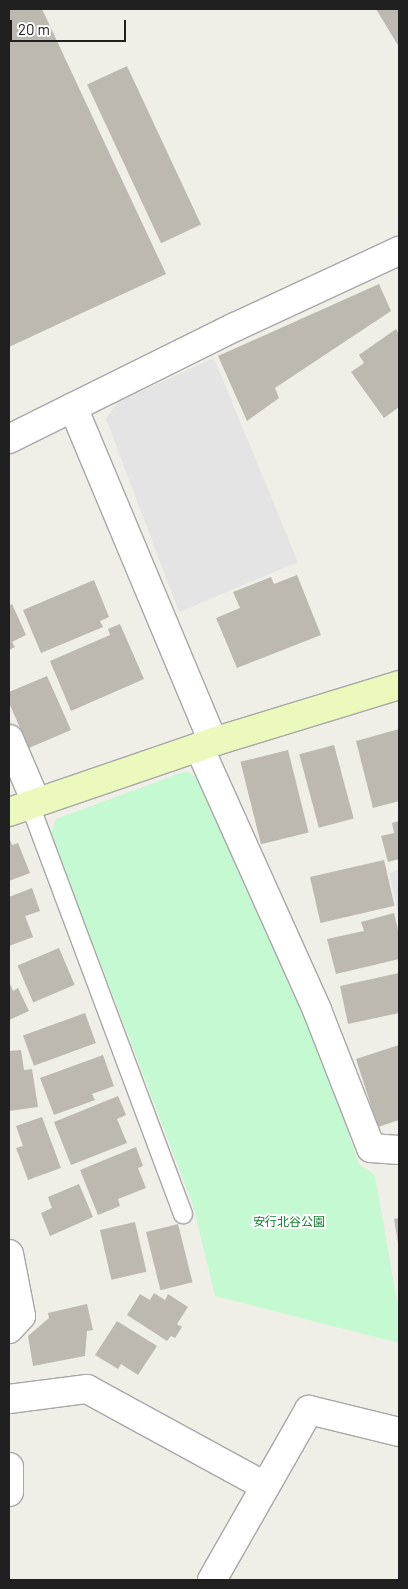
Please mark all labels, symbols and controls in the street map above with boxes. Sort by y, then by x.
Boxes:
scale bar [12,10,129,42]
text: 20 m [18,20,50,38]
park label: 安行北谷公園 [253,1215,325,1229]

